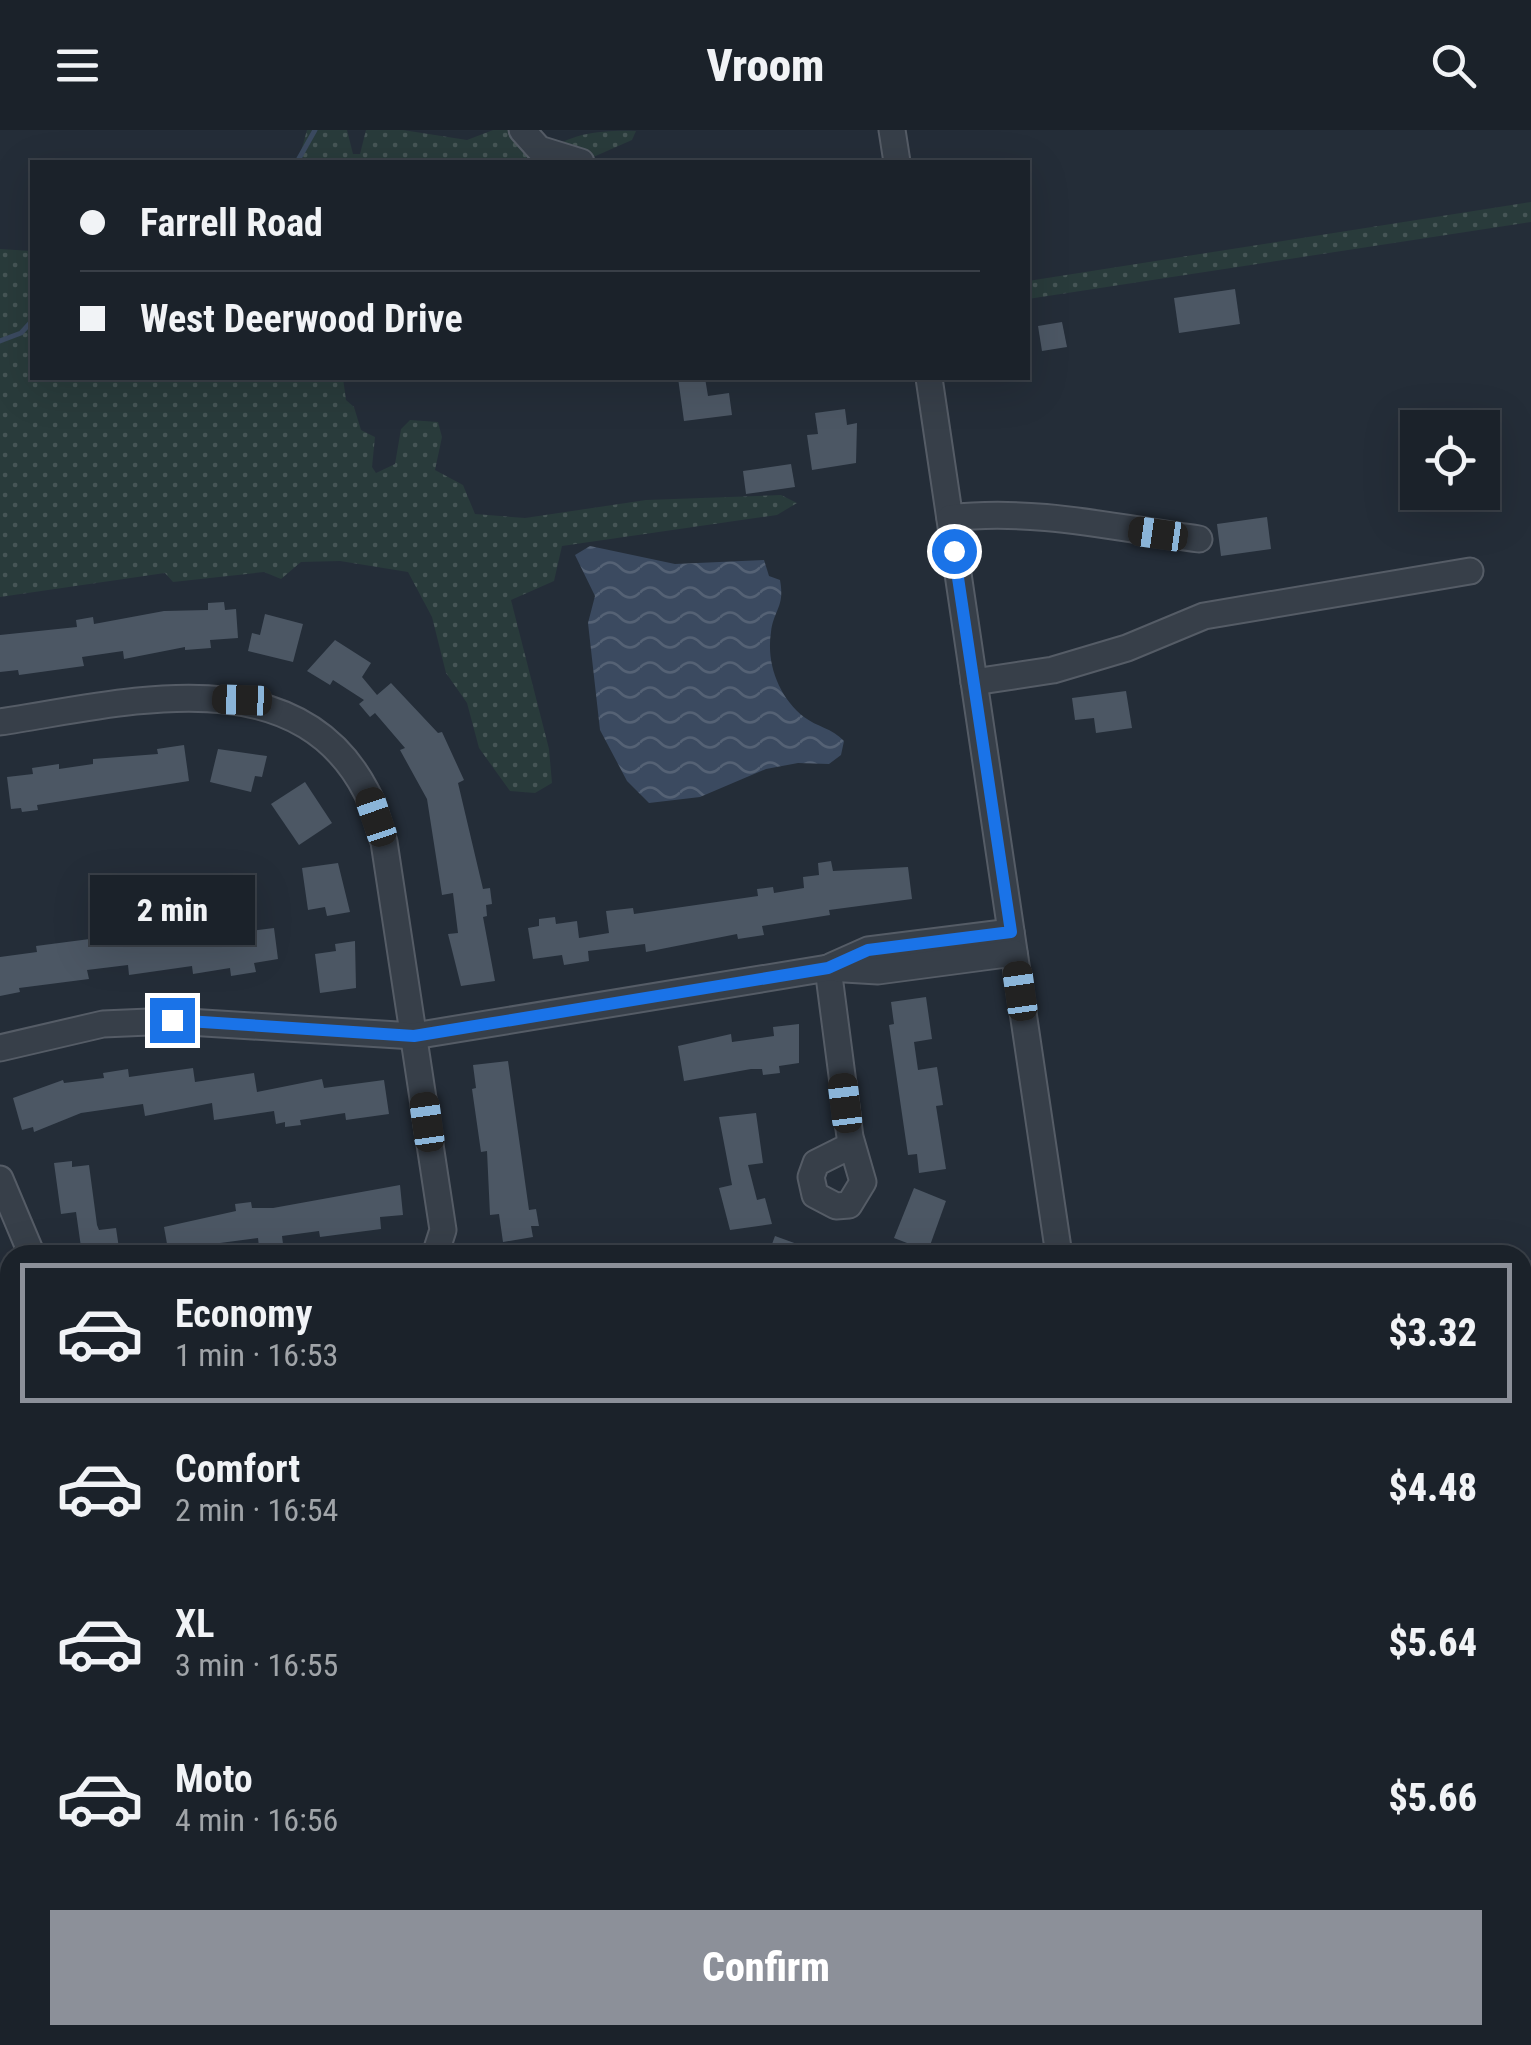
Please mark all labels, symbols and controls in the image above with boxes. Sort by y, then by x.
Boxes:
icon: menu [50,38,105,93]
icon: search [1426,38,1481,93]
text: Vroom [707,39,824,92]
text: Farrell Road [140,201,323,245]
text: West Deerwood Drive [140,297,463,341]
map controls [1400,410,1500,510]
button: locate [1400,410,1500,510]
car [1126,515,1190,553]
route start [932,529,977,574]
car [211,684,273,716]
car [352,784,400,850]
callout: 2 min [90,875,254,945]
text: 2 min [137,891,208,929]
car [1001,959,1039,1023]
route end [150,998,195,1043]
car [826,1071,864,1135]
car [408,1090,446,1154]
icon: car [55,1288,145,1378]
text: Economy [175,1292,312,1336]
text: $3.32 [1388,1311,1477,1355]
text: 1 min · 16:53 [175,1336,338,1374]
icon: car [55,1443,145,1533]
text: Comfort [175,1447,300,1491]
text: $4.48 [1388,1466,1477,1510]
text: 2 min · 16:54 [175,1491,338,1529]
icon: car [55,1598,145,1688]
text: XL [175,1602,214,1646]
text: $5.64 [1388,1621,1477,1665]
text: 3 min · 16:55 [175,1646,338,1684]
icon: car [55,1753,145,1843]
text: Moto [175,1757,253,1801]
text: $5.66 [1388,1776,1477,1820]
text: 4 min · 16:56 [175,1801,338,1839]
button: Confirm [50,1910,1482,2025]

